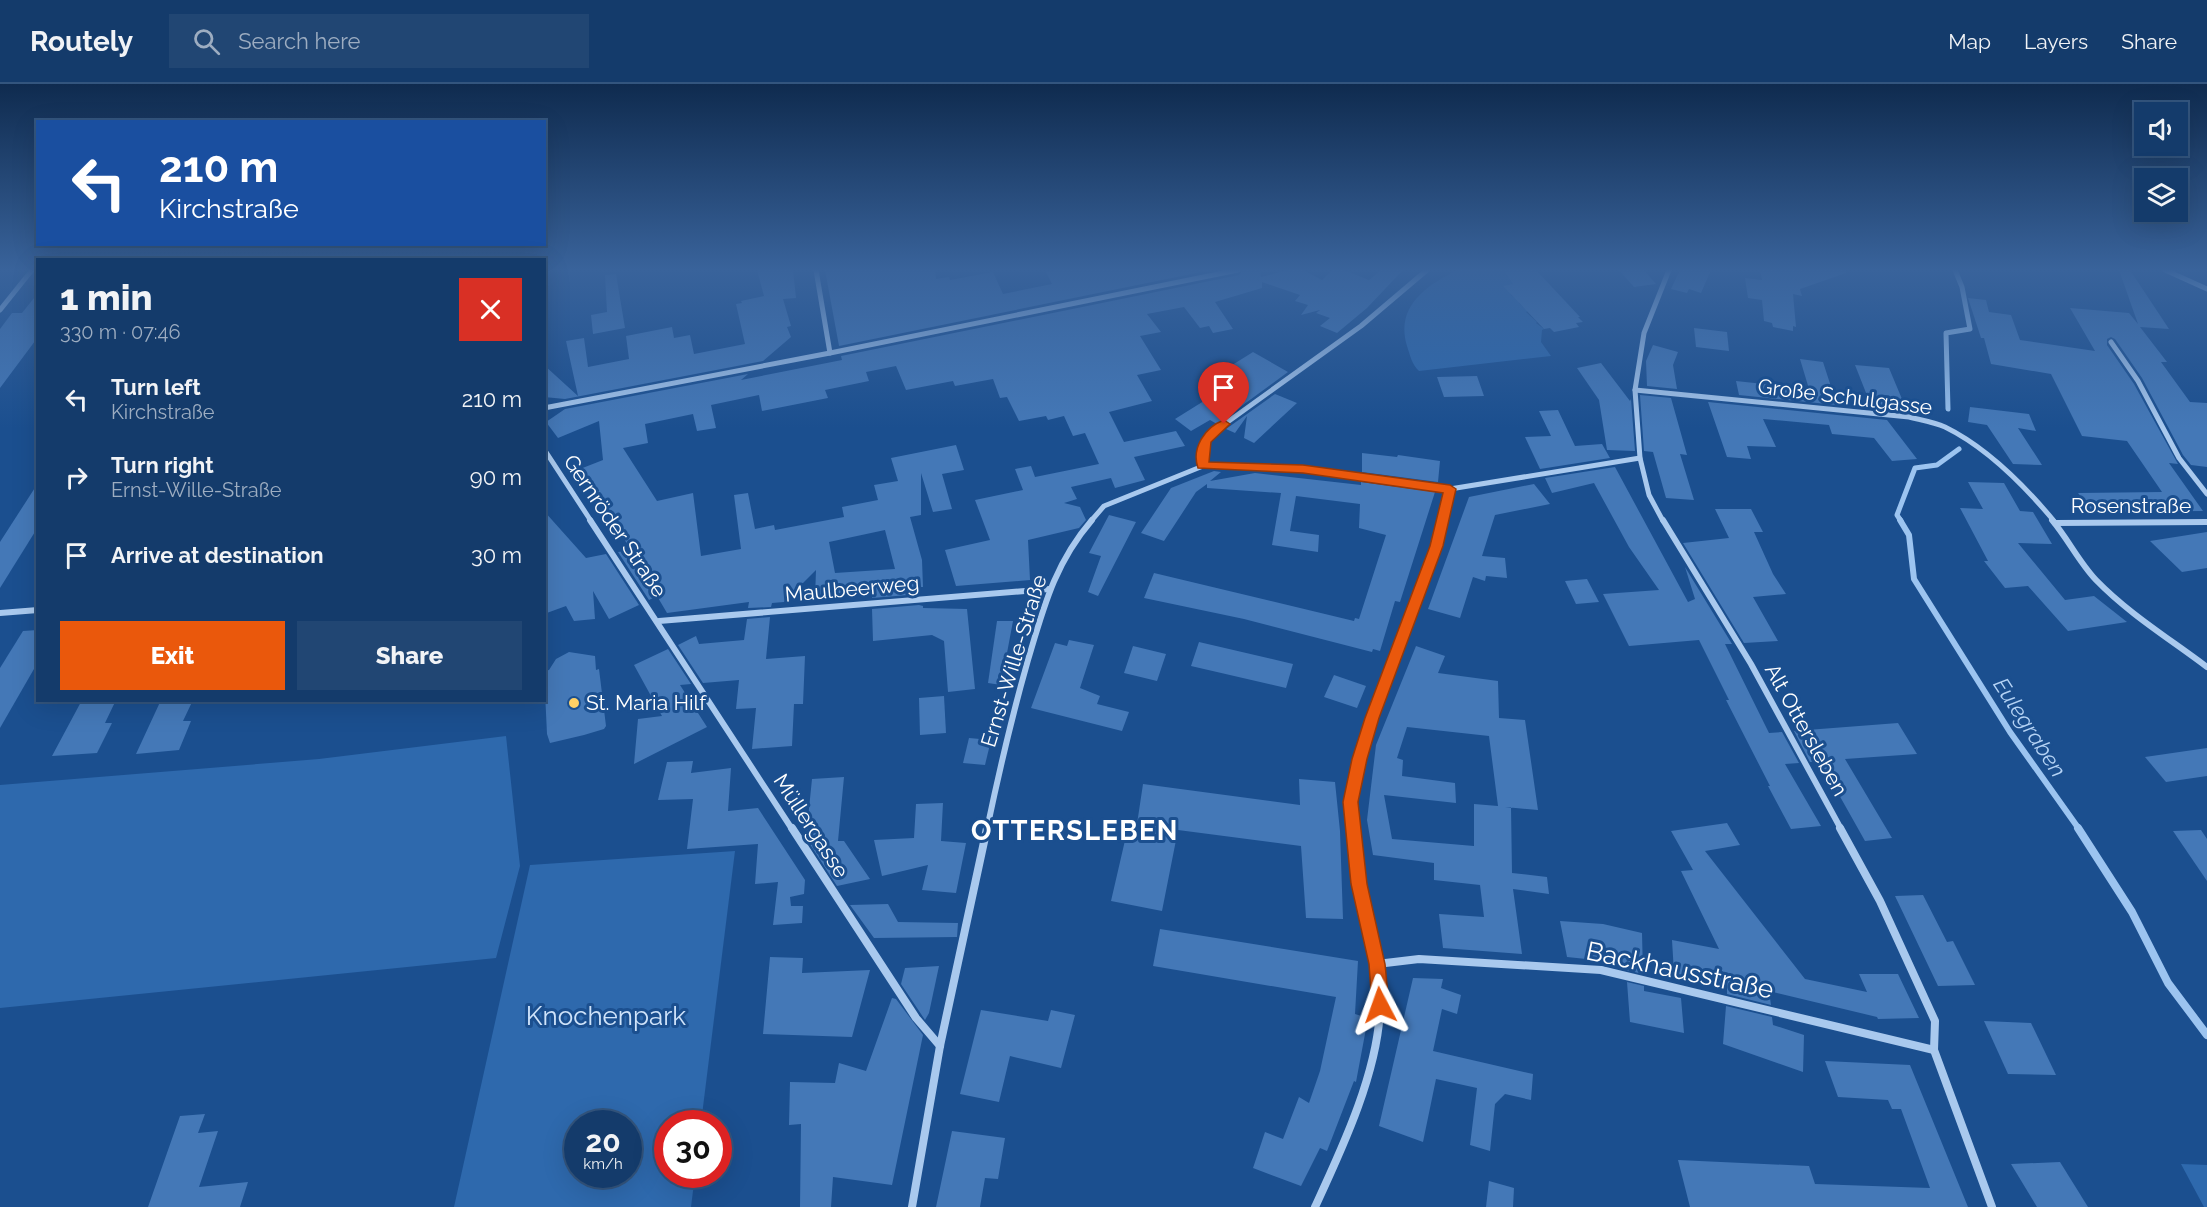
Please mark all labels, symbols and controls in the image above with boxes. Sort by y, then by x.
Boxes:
search box [169,14,589,68]
text: Routely [30,25,133,58]
icon: search [190,25,223,58]
text: Search here [238,28,360,54]
text: Map [1948,29,1991,54]
text: Layers [2024,29,2088,54]
text: Share [2121,29,2177,54]
map controls [2134,102,2188,222]
button: sound [2134,102,2188,156]
text: 210 m [159,143,278,192]
icon: left [60,144,138,222]
button: layers [2134,168,2188,222]
text: Kirchstraße [159,193,299,224]
text: 1 min [60,276,152,318]
button: close [459,278,522,341]
text: 330 m · 07:46 [60,320,181,344]
pin [1198,362,1249,424]
icon: arrive [1207,371,1240,404]
street label: Große Schulgasse [1756,373,1934,420]
text: Turn left [111,374,201,400]
icon: left [60,383,93,416]
text: 210 m [462,386,522,412]
text: Kirchstraße [111,400,215,424]
street label: Gernröder Straße [559,450,672,602]
text: Turn right [111,452,214,478]
icon: right [60,461,93,494]
text: 90 m [470,464,522,490]
text: Ernst-Wille-Straße [111,478,281,502]
street label: Rosenstraße [2071,493,2191,518]
icon: arrive [60,539,93,572]
text: Arrive at destination [111,542,324,568]
text: 30 m [471,542,522,568]
street label: Maulbeerweg [784,570,920,607]
street label: Ernst-Wille-Straße [975,572,1052,750]
button: Exit [60,621,285,690]
button: Share [297,621,522,690]
street label: Alt Ottersleben [1760,659,1853,800]
water label: Eulegraben [1988,672,2072,782]
place label: St. Maria Hilf [586,690,707,715]
marker: St. Maria Hilf [567,696,581,710]
street label: Müllergasse [769,769,854,882]
district label: OTTERSLEBEN [971,815,1179,846]
street label: Backhausstraße [1583,935,1777,1005]
position arrow [1348,973,1412,1037]
park label: Knochenpark [526,1001,686,1031]
speed limit sign: 30 [654,1110,732,1188]
text: 20 [585,1124,621,1159]
text: km/h [583,1155,623,1173]

